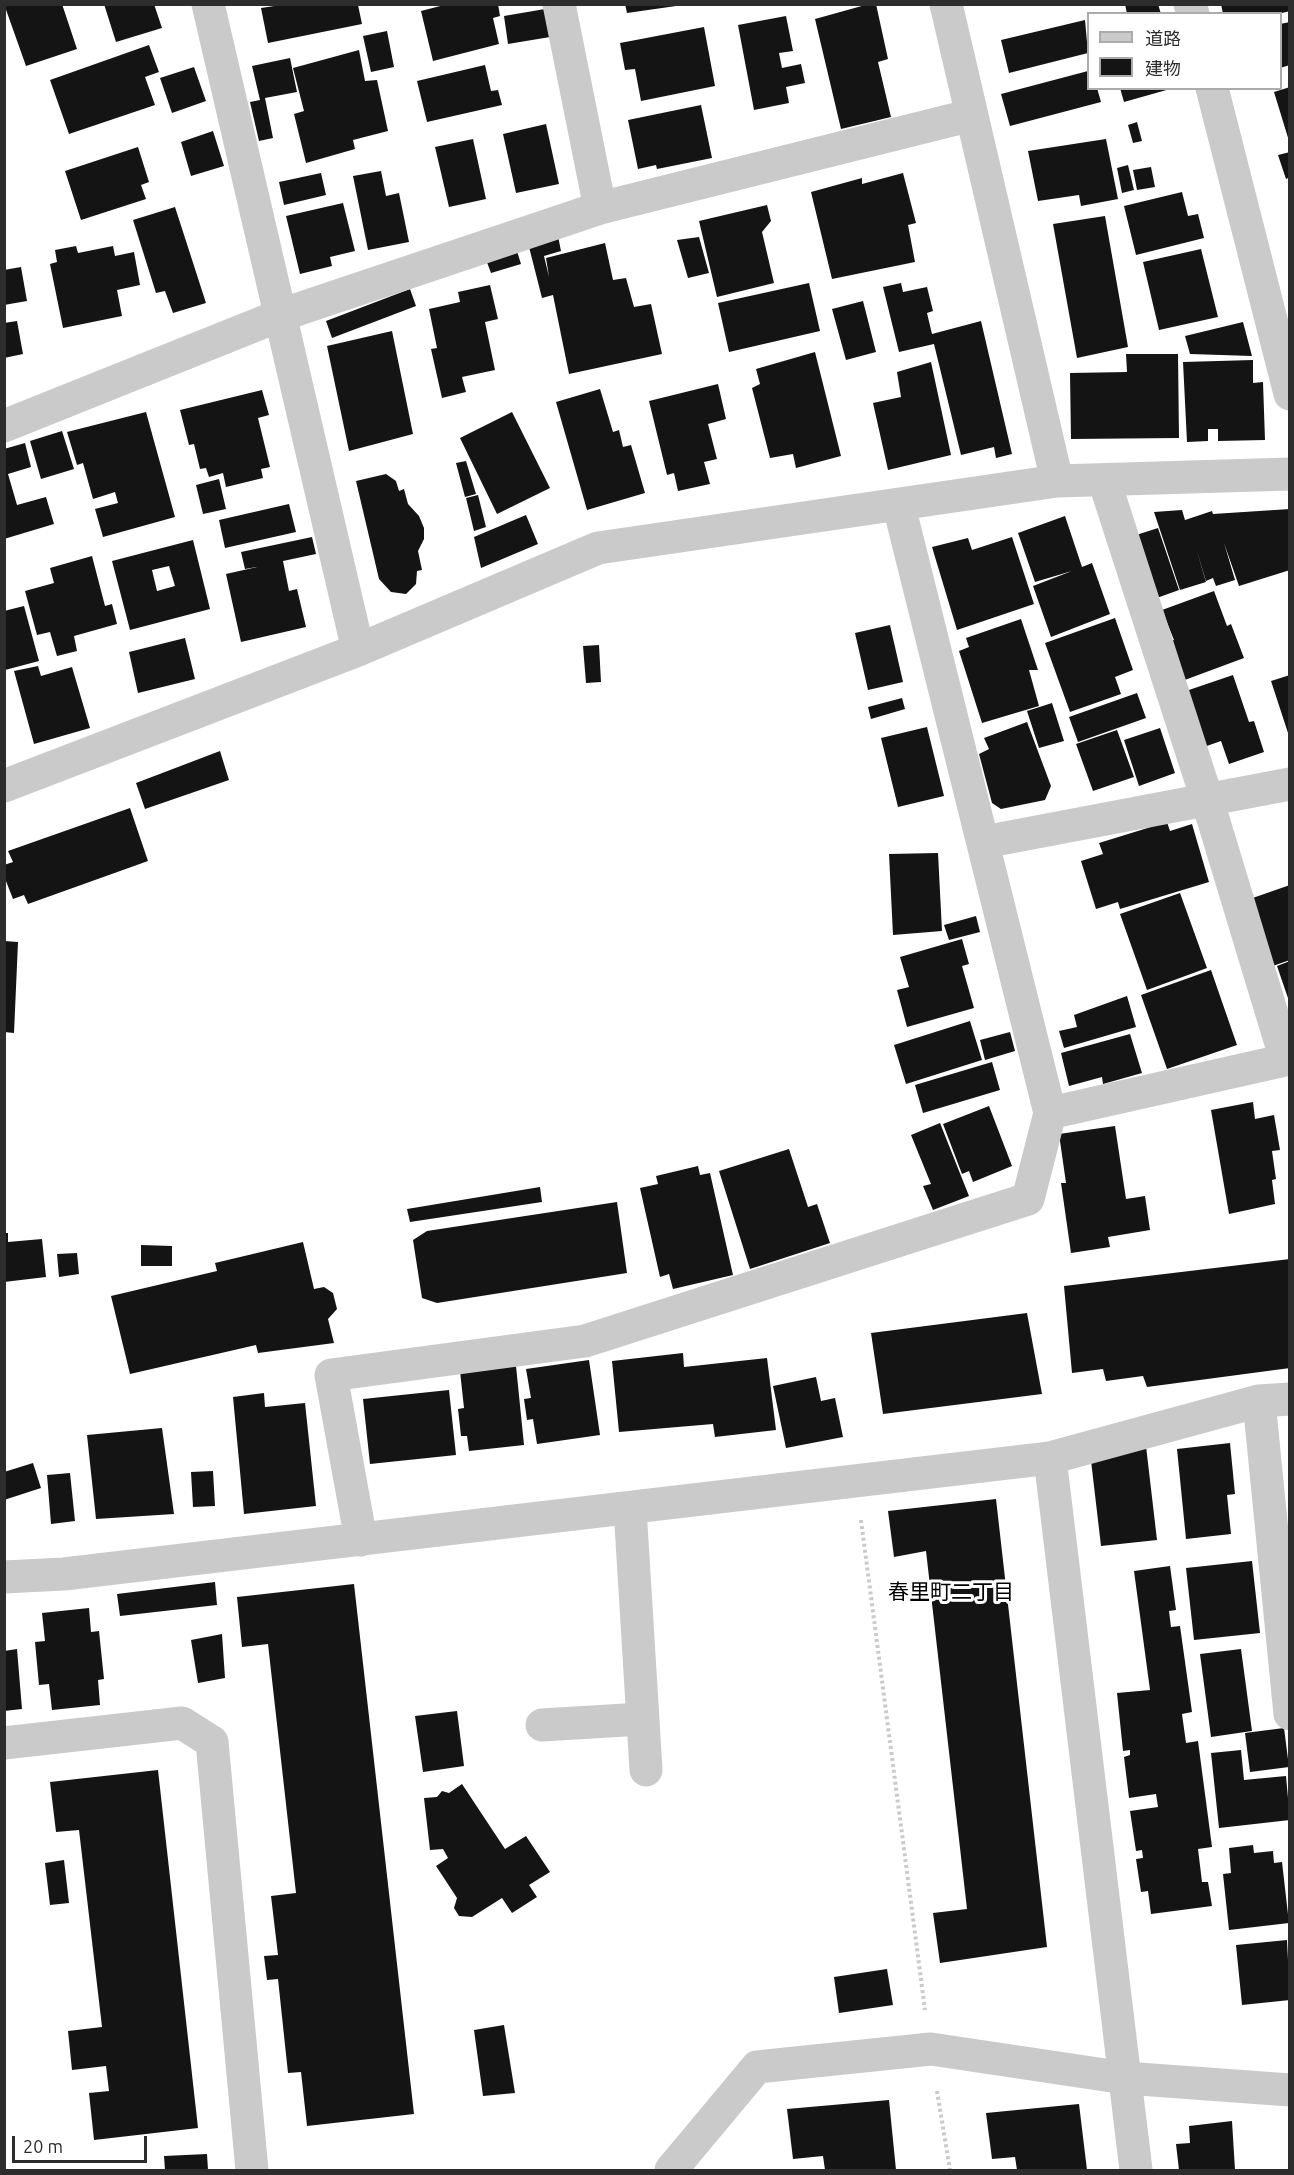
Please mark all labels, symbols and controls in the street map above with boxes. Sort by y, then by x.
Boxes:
legend [1087,12,1282,90]
text: 道路 [1145,28,1181,48]
text: 建物 [1145,58,1181,78]
district label: 春里町二丁目 [888,1579,1014,1605]
scale bar [15,2124,150,2162]
text: 20 m [23,2136,63,2156]

